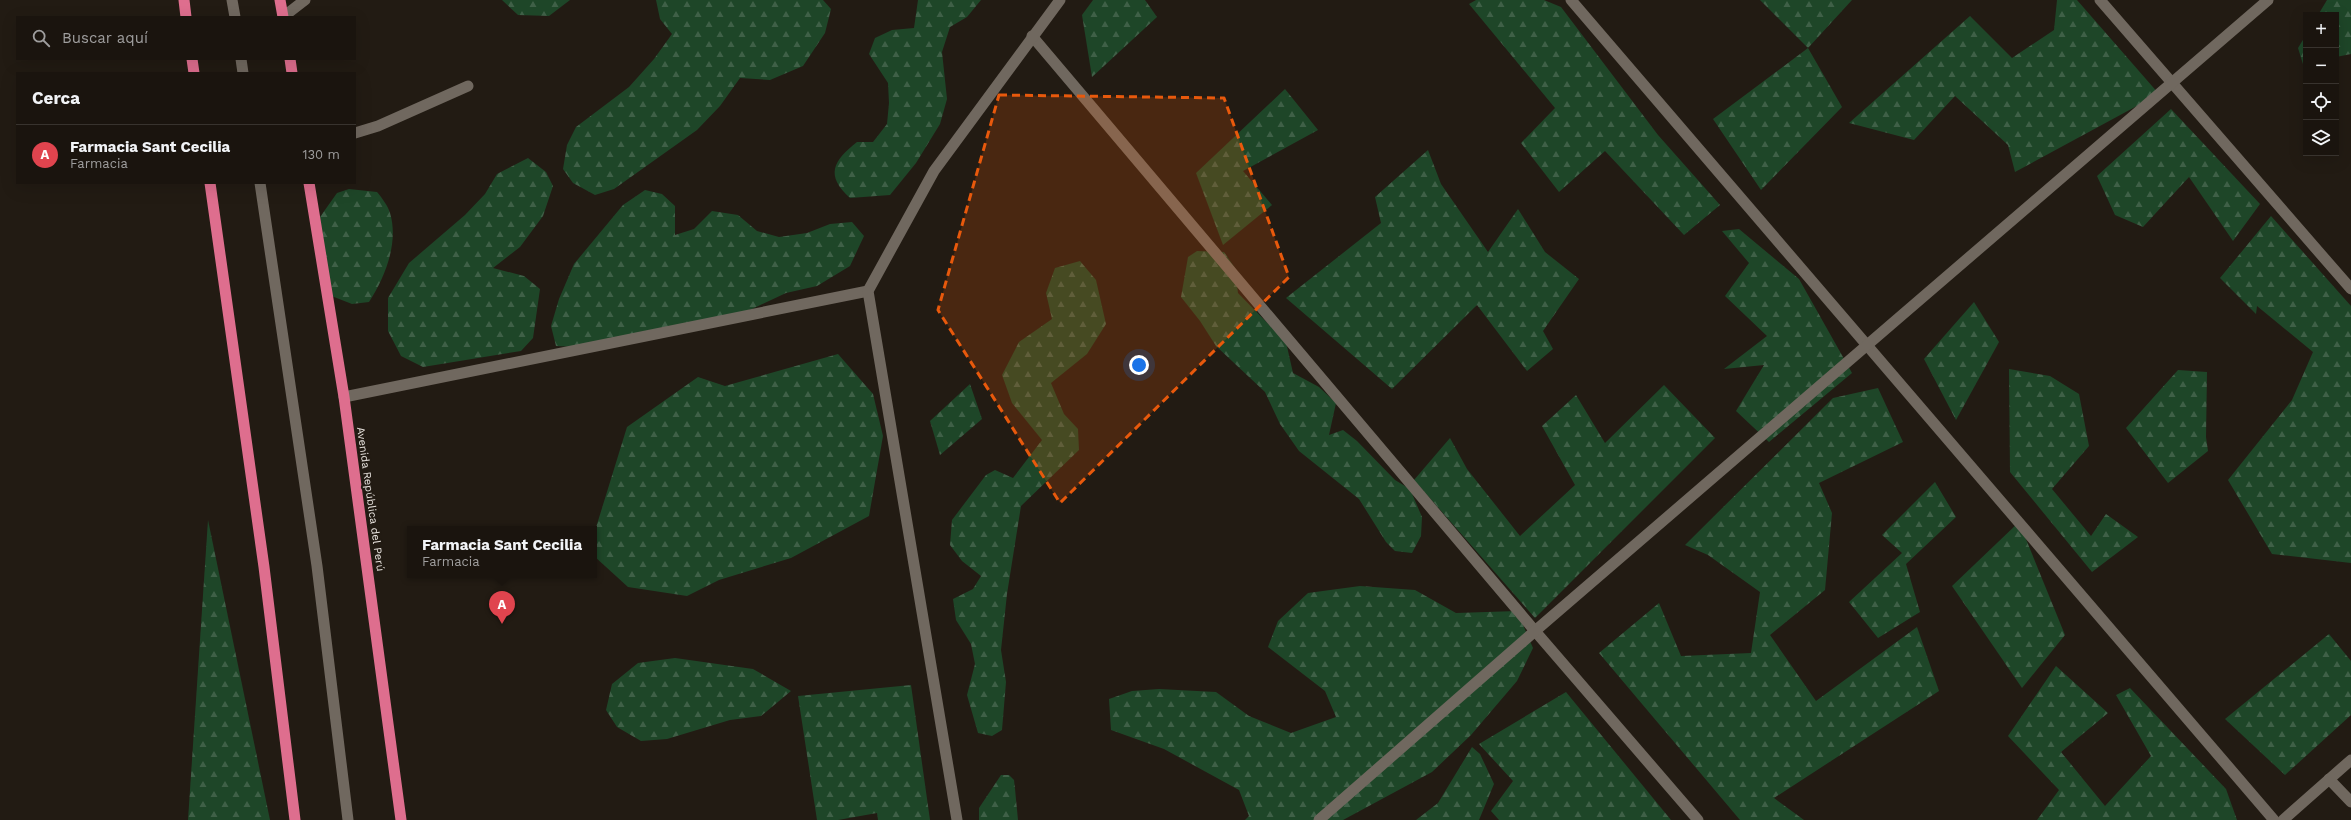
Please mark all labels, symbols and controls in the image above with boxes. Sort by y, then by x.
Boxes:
map controls [2303,12,2339,156]
button: + [2303,12,2339,48]
search box [16,16,356,60]
icon: search [30,27,52,49]
text: Buscar aquí [62,29,148,47]
button: − [2303,48,2339,84]
button: locate [2303,84,2339,120]
text: Cerca [32,88,80,108]
button: layers [2303,120,2339,156]
text: Farmacia Sant Cecilia [70,138,230,156]
text: A [41,147,49,162]
text: 130 m [302,147,340,162]
text: Farmacia [70,156,128,171]
your location [1129,355,1149,375]
street label: Avenida República del Perú [354,426,387,572]
popup [407,526,597,578]
text: Farmacia Sant Cecilia [422,536,582,554]
text: Farmacia [422,554,480,569]
pin: A [489,591,515,624]

